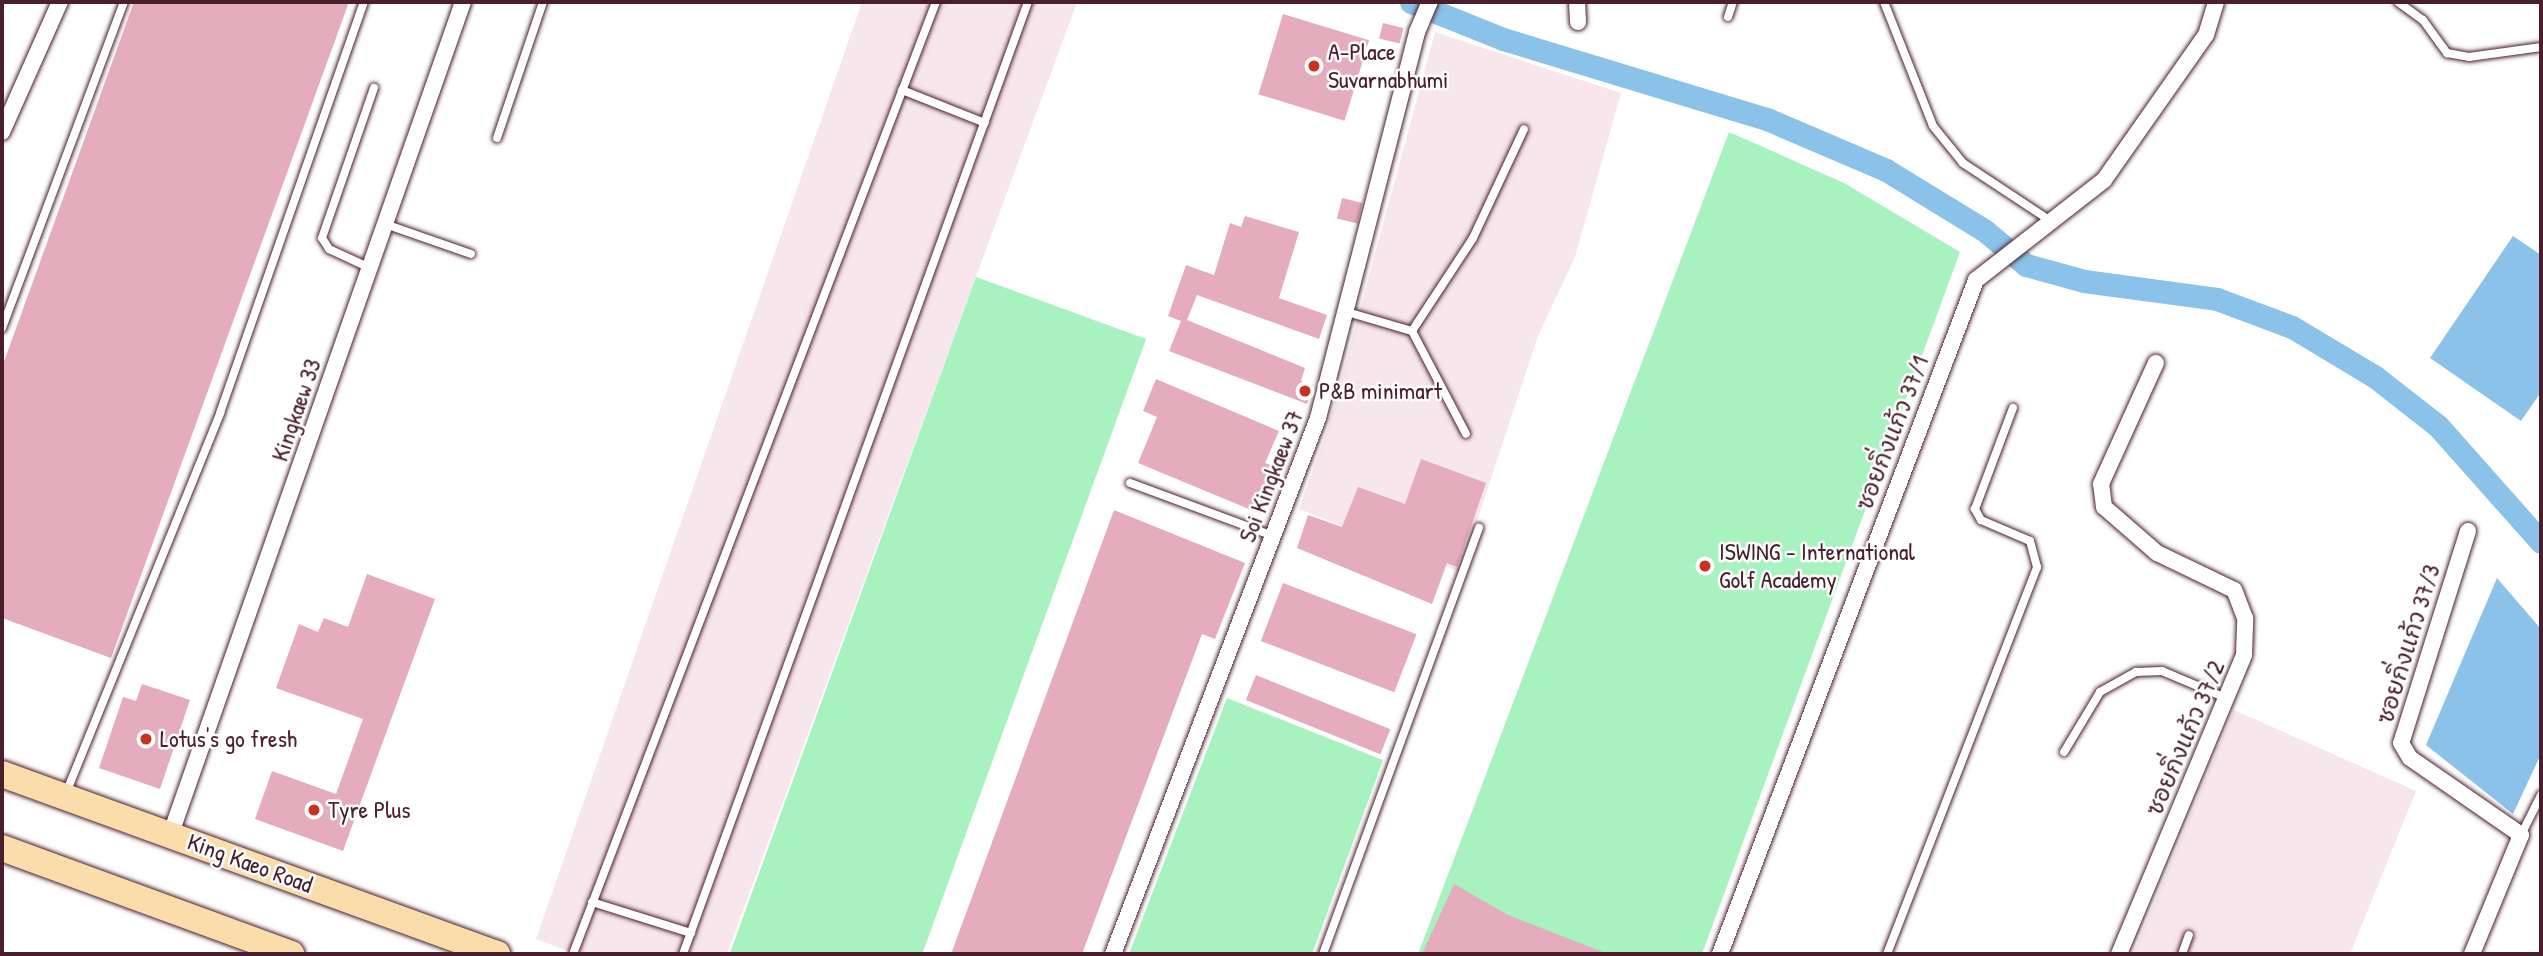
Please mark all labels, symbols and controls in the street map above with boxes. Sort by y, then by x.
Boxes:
place label: A-Place Suvarnabhumi [1328,38,1448,94]
marker: A-Place Suvarnabhumi [1306,58,1322,74]
street label: ซอยกิ่งแก้ว 37/1 [1849,352,1935,514]
street label: Kingkaew 33 [265,355,327,465]
place label: P&B minimart [1319,377,1442,405]
marker: P&B minimart [1297,383,1313,399]
street label: Soi Kingkaew 37 [1233,406,1309,546]
place label: ISWING - International Golf Academy [1719,538,1915,594]
marker: ISWING - International Golf Academy [1697,558,1713,574]
street label: ซอยกิ่งแก้ว 37/3 [2370,561,2446,727]
street label: ซอยกิ่งแก้ว 37/2 [2139,656,2231,820]
place label: Lotus's go fresh [160,725,297,753]
marker: Lotus's go fresh [138,731,154,747]
place label: Tyre Plus [328,796,410,824]
marker: Tyre Plus [306,802,322,818]
street label: King Kaeo Road [184,827,316,899]

